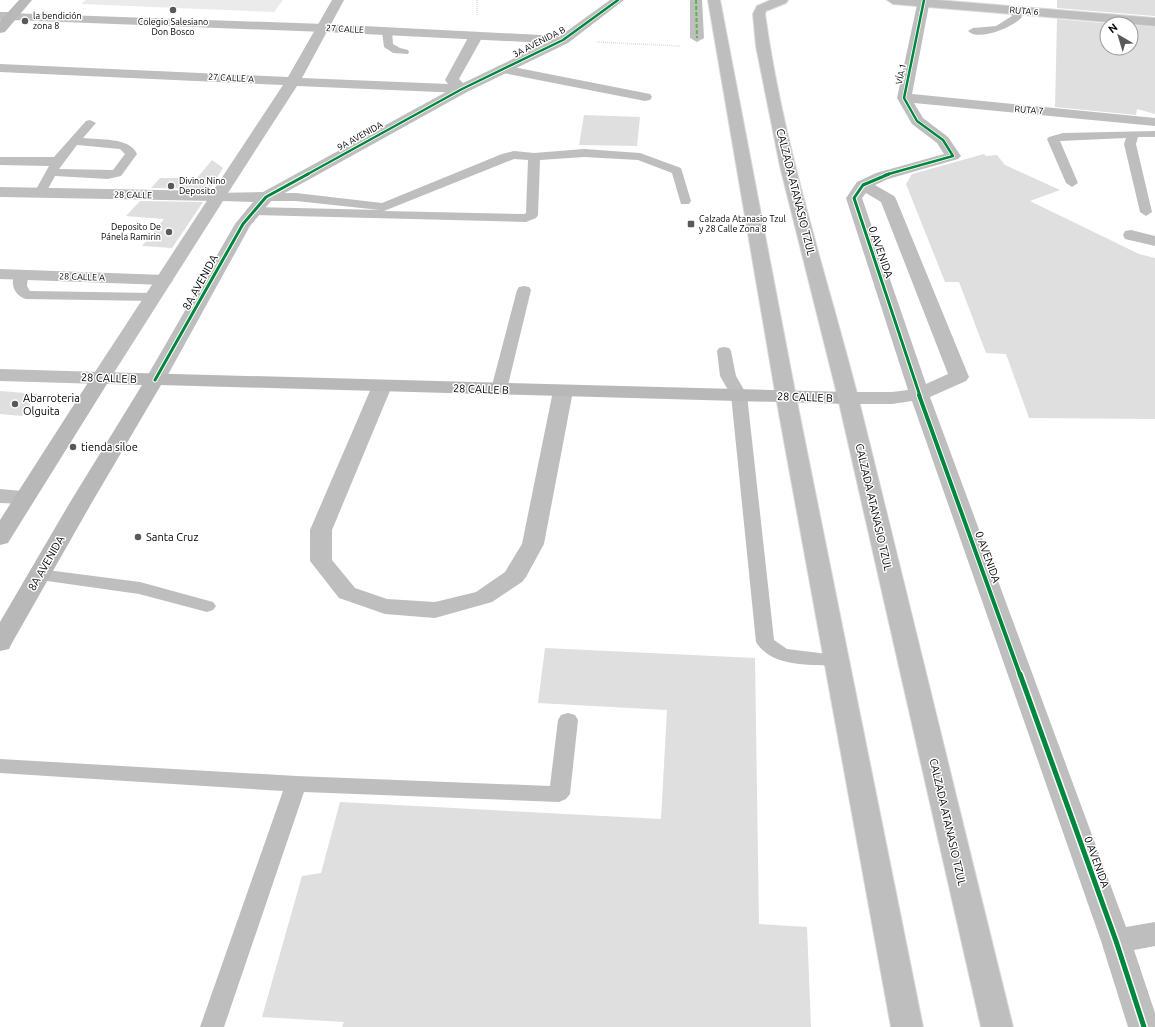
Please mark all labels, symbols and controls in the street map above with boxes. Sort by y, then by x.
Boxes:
marker: Colegio Salesiano Don Bosco [168,5,178,15]
street label: RUTA 6 [1009,5,1039,17]
place label: la bendición zona 8 [33,11,82,31]
marker: la bendición zona 8 [20,16,30,26]
north arrow [1099,16,1139,56]
place label: Colegio Salesiano Don Bosco [138,17,208,37]
text: N [1106,21,1120,35]
street label: 27 CALLE [326,23,364,35]
street label: 3A AVENIDA B [511,24,567,60]
street label: VÍA 1 [892,62,908,85]
street label: 27 CALLE A [208,72,254,84]
street label: RUTA 7 [1014,104,1044,116]
street label: 9A AVENIDA [336,119,384,152]
street label: CALZADA ATANASIO TZUL [774,127,818,257]
place label: Divino Nino Deposito [179,176,226,196]
marker: Divino Nino Deposito [166,181,176,191]
street label: 28 CALLE [114,190,152,200]
place label: Calzada Atanasio Tzul y 28 Calle Zona 8 [699,214,786,234]
marker: Calzada Atanasio Tzul y 28 Calle Zona 8 [686,219,696,229]
place label: Deposito De Pánela Ramirin [101,222,161,242]
street label: 0 AVENIDA [867,225,896,280]
marker: Deposito De Pánela Ramirin [164,227,174,237]
street label: 8A AVENIDA [180,252,220,312]
street label: 28 CALLE A [59,271,105,283]
street label: 28 CALLE B [81,371,137,385]
street label: 28 CALLE B [453,382,509,396]
street label: 28 CALLE B [777,390,833,404]
place label: Abarroteria Olguita [23,392,80,417]
marker: Abarroteria Olguita [10,399,20,409]
place label: tienda siloe [81,441,138,453]
marker: tienda siloe [68,442,78,452]
street label: CALZADA ATANASIO TZUL [853,442,895,572]
street label: 0 AVENIDA [973,530,1003,585]
place label: Santa Cruz [146,531,198,543]
marker: Santa Cruz [133,532,143,542]
street label: 8A AVENIDA [26,533,67,592]
street label: CALZADA ATANASIO TZUL [927,757,969,887]
street label: 0 AVENIDA [1082,835,1112,890]

